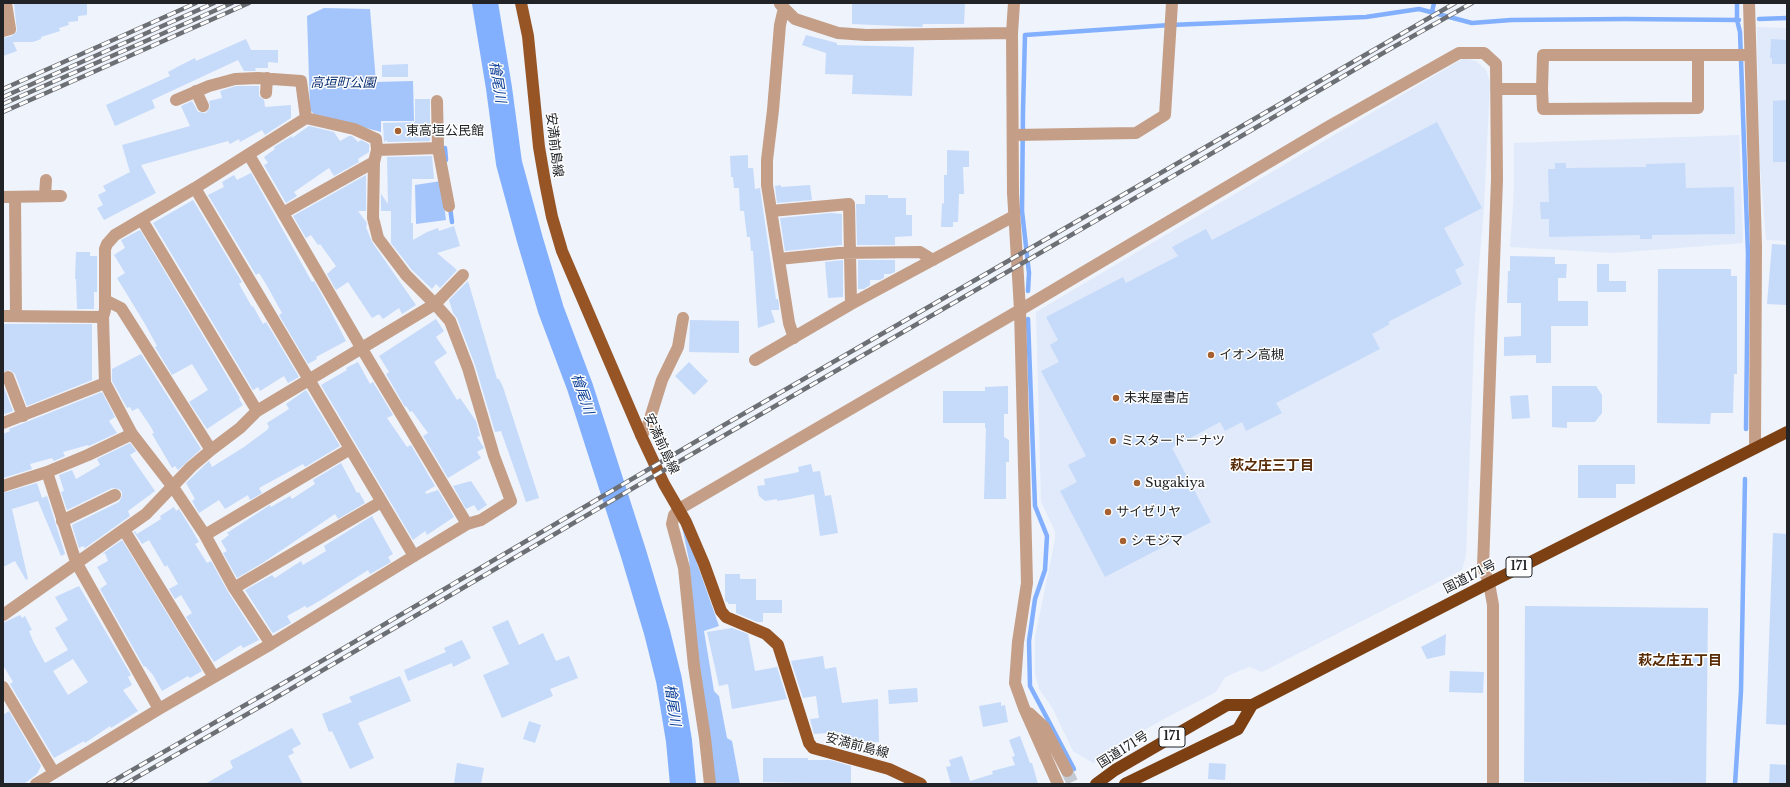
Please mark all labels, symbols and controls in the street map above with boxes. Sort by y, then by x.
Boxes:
water label: 檜尾川 [485,60,509,104]
park label: 高垣町公園 [311,75,375,91]
street label: 安満前島線 [542,112,566,178]
place label: 東高垣公民館 [406,123,484,139]
marker: 東高垣公民館 [393,126,403,136]
place label: イオン高槻 [1219,347,1284,363]
marker: イオン高槻 [1206,350,1216,360]
water label: 檜尾川 [567,371,597,417]
place label: 未来屋書店 [1124,390,1189,406]
marker: 未来屋書店 [1111,393,1121,403]
street label: 安満前島線 [640,411,682,477]
place label: ミスタードーナツ [1121,433,1225,449]
marker: ミスタードーナツ [1108,436,1118,446]
district label: 萩之庄三丁目 [1230,458,1314,474]
place label: Sugakiya [1145,475,1205,491]
marker: Sugakiya [1132,478,1142,488]
place label: サイゼリヤ [1116,504,1181,520]
marker: サイゼリヤ [1103,507,1113,517]
place label: シモジマ [1131,533,1183,549]
marker: シモジマ [1118,536,1128,546]
street label: 国道171号 [1441,557,1499,597]
road number: 171 [1506,557,1532,577]
district label: 萩之庄五丁目 [1638,653,1722,669]
water label: 檜尾川 [661,683,683,727]
road number: 171 [1159,727,1185,747]
street label: 国道171号 [1095,728,1151,772]
street label: 安満前島線 [824,730,890,762]

